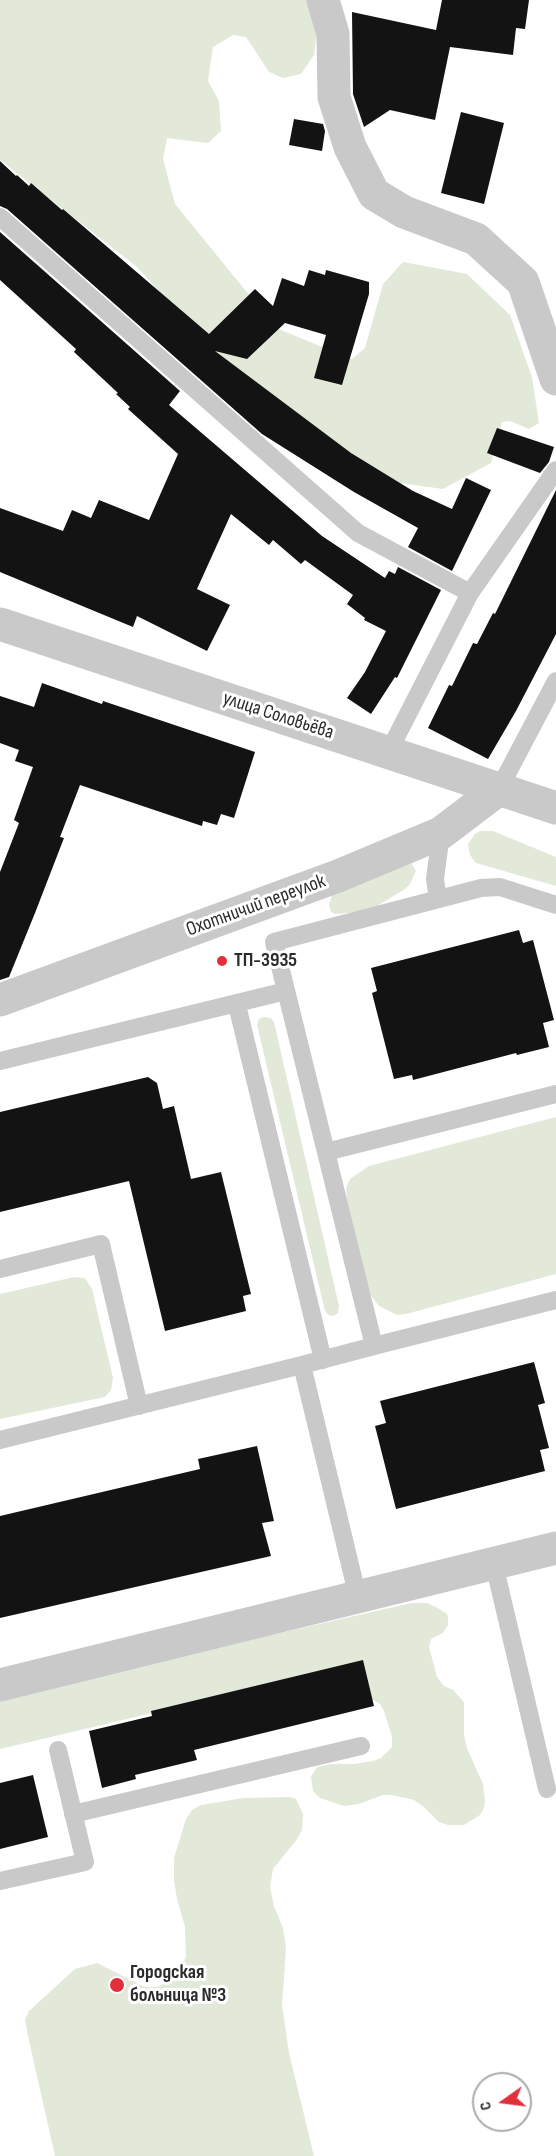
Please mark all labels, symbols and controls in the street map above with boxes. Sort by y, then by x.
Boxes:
street label: улица Соловьёва [219,687,337,745]
street label: Охотничий переулок [183,870,329,942]
place label: ТП-3935 [234,949,297,973]
marker: ТП-3935 [215,954,229,968]
place label: Городская больница №3 [130,1961,226,2008]
marker: Городская больница №3 [108,1976,126,1994]
north arrow [472,2072,532,2132]
text: С [476,2100,496,2112]

